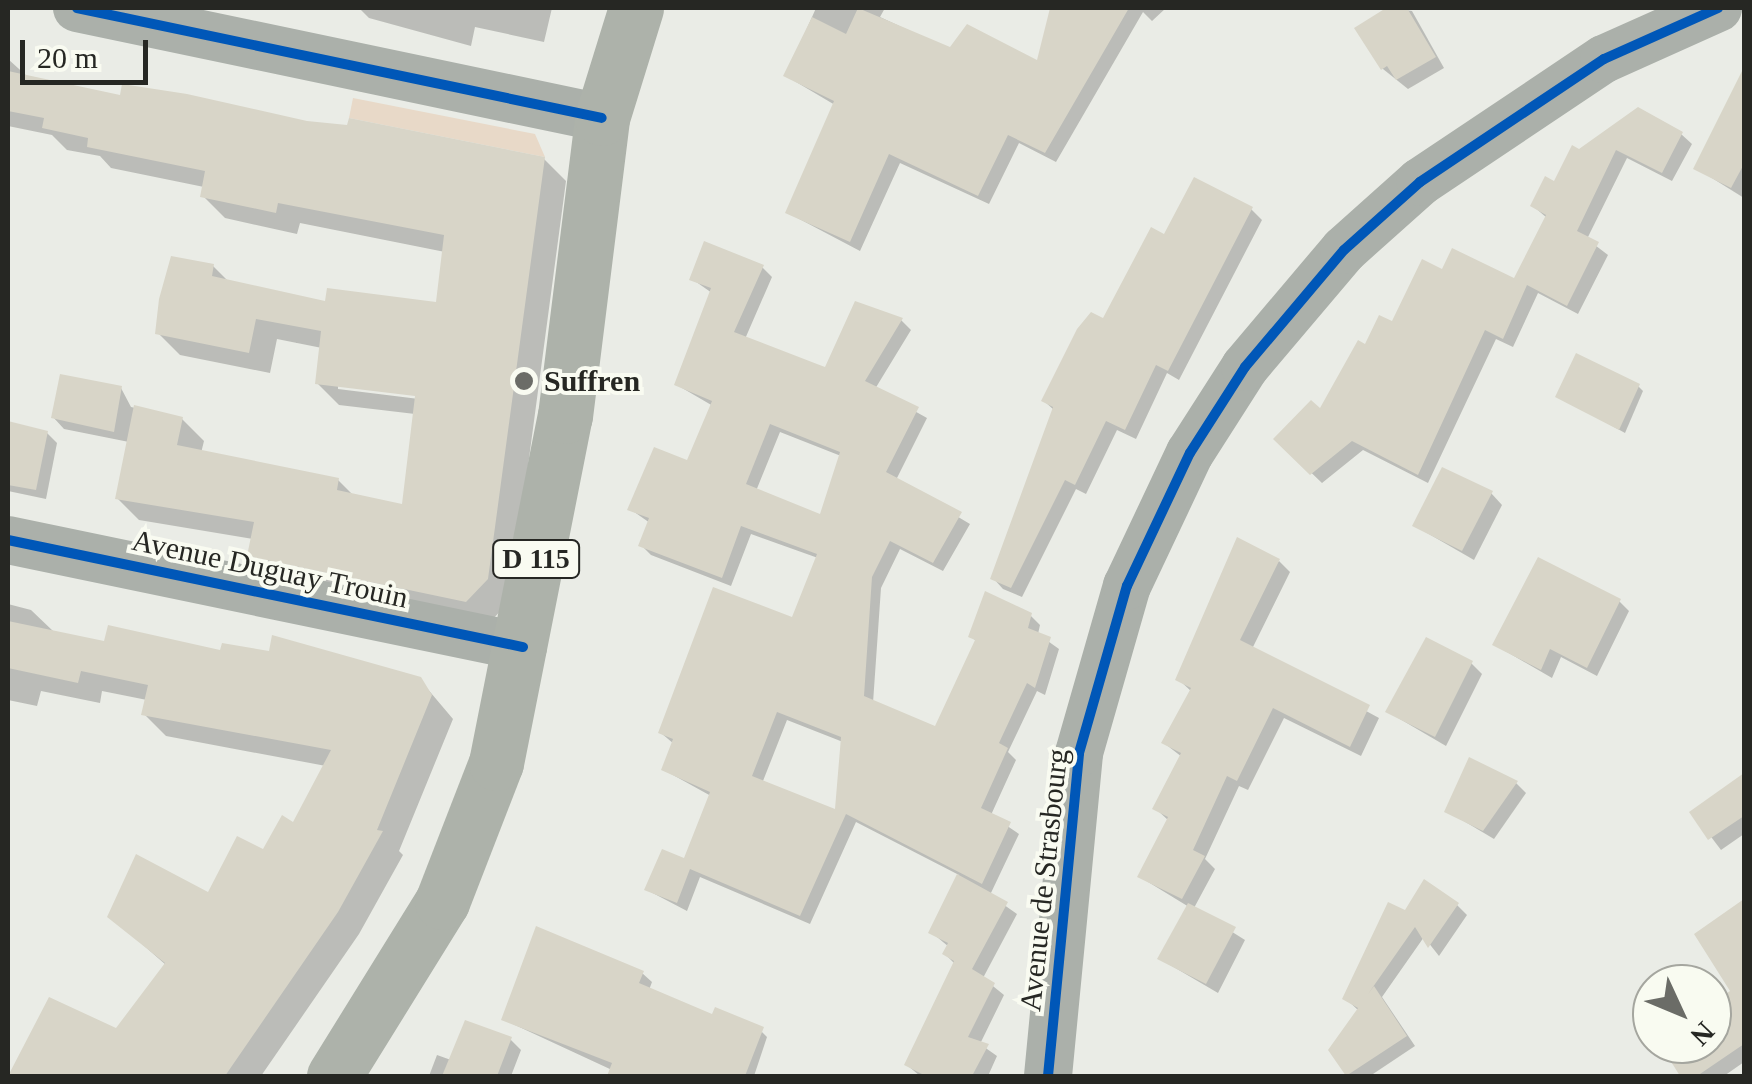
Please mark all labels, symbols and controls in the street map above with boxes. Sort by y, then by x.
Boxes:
scale bar [25,20,152,82]
text: 20 m [37,41,98,74]
place label: Suffren [544,363,640,399]
marker: Suffren [513,370,535,392]
street label: Avenue Duguay Trouin [129,522,411,616]
road number: D 115 [491,536,581,582]
street label: Avenue de Strasbourg [1012,747,1076,1013]
north arrow [1632,964,1732,1064]
text: N [1684,1016,1721,1052]

